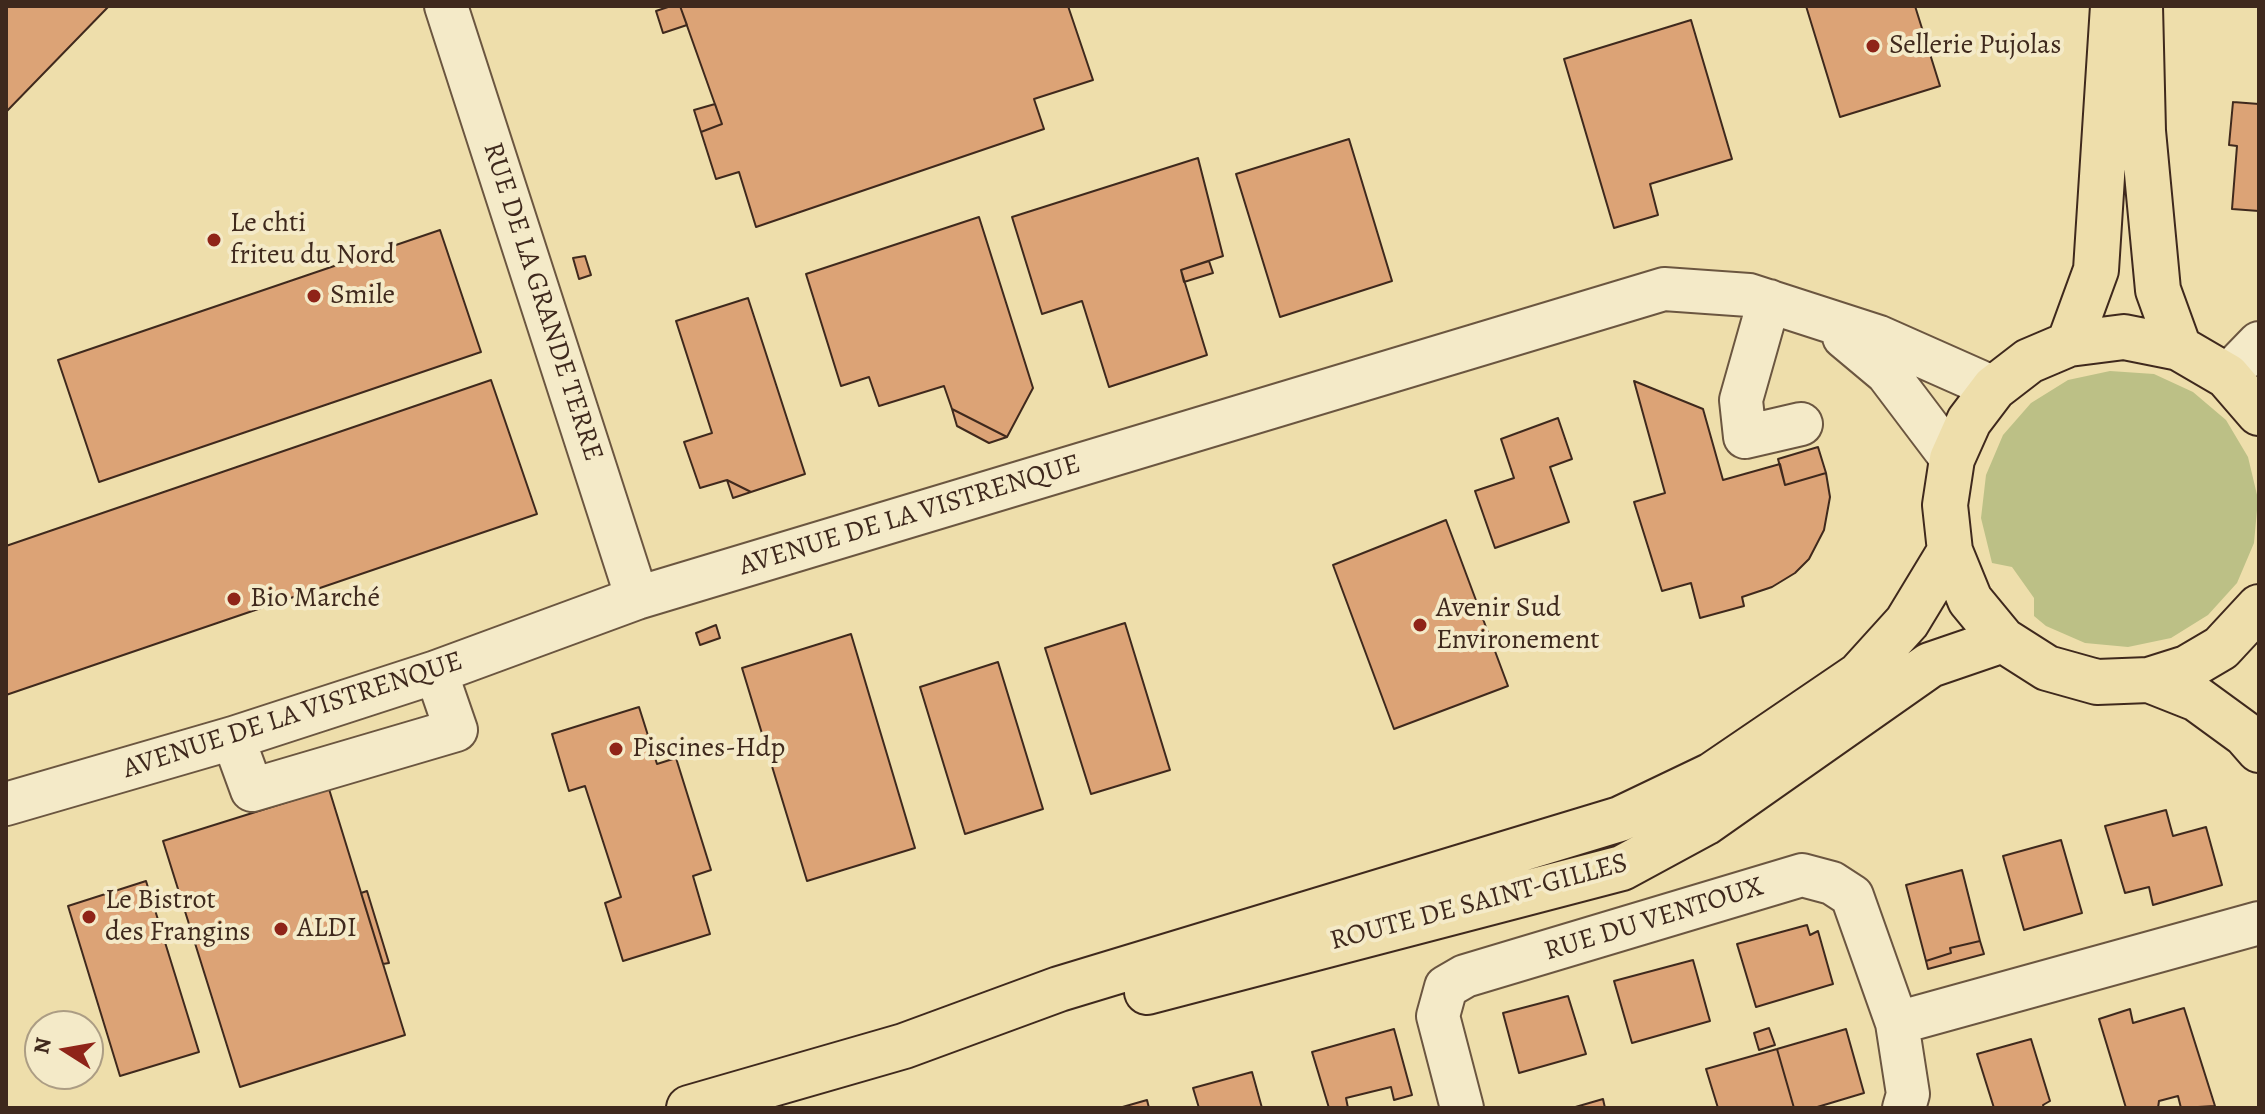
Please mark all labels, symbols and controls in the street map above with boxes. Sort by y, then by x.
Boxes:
place label: Sellerie Pujolas [1889,29,2061,63]
marker: Sellerie Pujolas [1864,37,1882,55]
street label: RUE DE LA GRANDE TERRE [475,138,609,466]
place label: Le chti friteu du Nord [230,207,395,273]
marker: Le chti friteu du Nord [205,231,223,249]
place label: Smile [330,279,395,313]
marker: Smile [305,287,323,305]
street label: AVENUE DE LA VISTRENQUE [735,448,1085,584]
place label: Bio Marché [250,582,380,616]
marker: Bio Marché [225,590,243,608]
place label: Avenir Sud Environement [1436,592,1600,658]
marker: Avenir Sud Environement [1411,616,1429,634]
street label: AVENUE DE LA VISTRENQUE [119,645,467,787]
place label: Piscines-Hdp [632,732,785,766]
marker: Piscines-Hdp [607,740,625,758]
street label: ROUTE DE SAINT-GILLES [1327,847,1631,959]
street label: RUE DU VENTOUX [1541,871,1767,969]
place label: Le Bistrot des Frangins [105,884,251,950]
marker: Le Bistrot des Frangins [80,908,98,926]
place label: ALDI [297,912,357,946]
marker: ALDI [272,920,290,938]
north arrow [24,1010,104,1090]
text: N [26,1035,59,1057]

